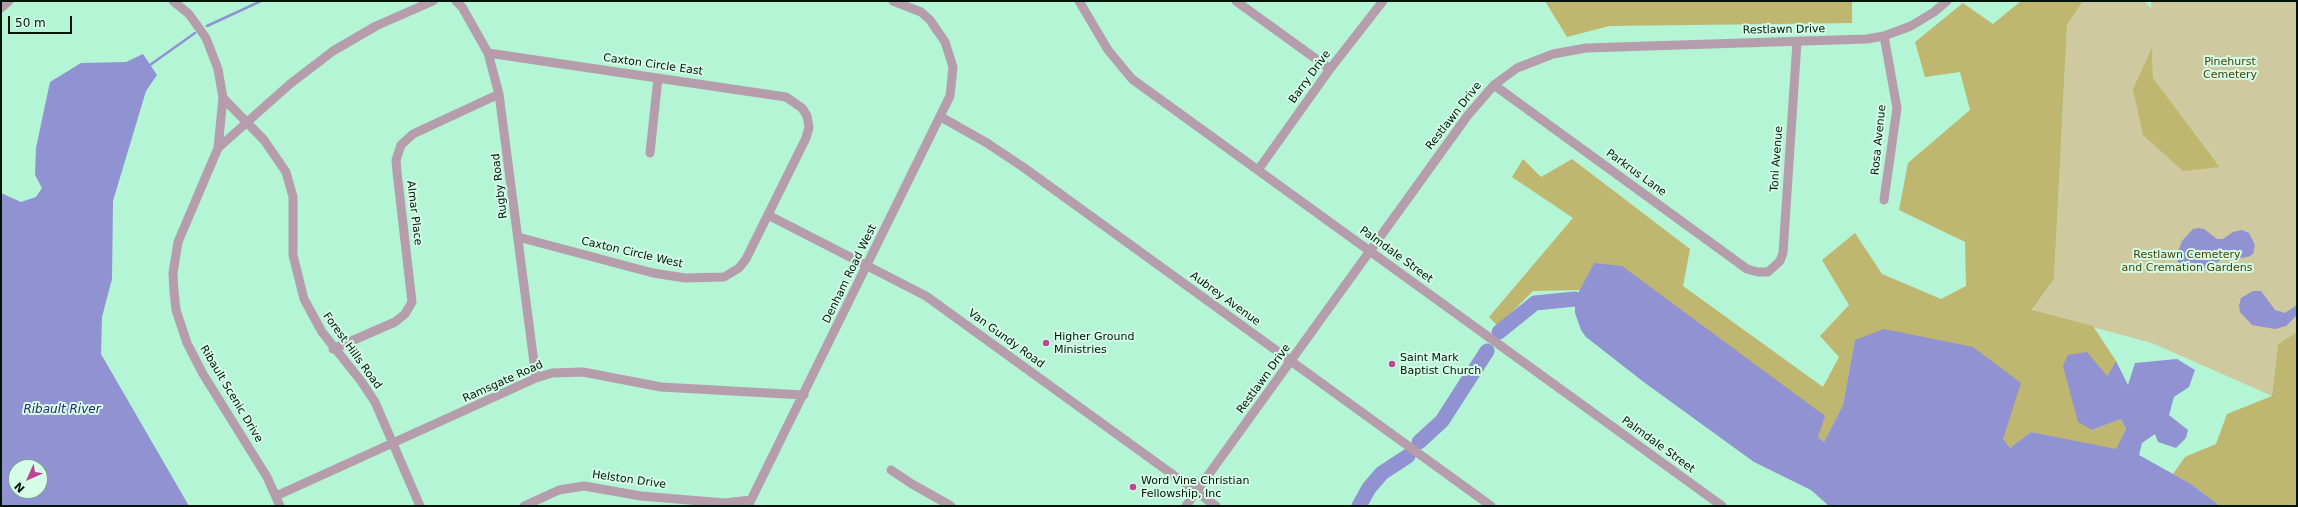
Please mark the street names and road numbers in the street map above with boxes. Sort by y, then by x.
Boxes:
street label: Restlawn Drive [1743,23,1825,37]
street label: Barry Drive [1286,48,1334,106]
street label: Caxton Circle East [602,51,704,79]
street label: Restlawn Drive [1423,79,1485,153]
street label: Rosa Avenue [1869,104,1889,176]
street label: Toni Avenue [1768,126,1786,192]
street label: Parkrus Lane [1603,147,1669,199]
street label: Rugby Road [489,153,511,219]
street label: Almar Place [403,180,425,246]
street label: Denham Road West [820,222,880,326]
street label: Palmdale Street [1357,224,1435,286]
street label: Caxton Circle West [580,235,684,271]
street label: Aubrey Avenue [1187,269,1263,329]
street label: Van Gundy Road [965,307,1047,371]
street label: Forest Hills Road [320,310,384,392]
street label: Restlawn Drive [1234,342,1294,416]
street label: Ribault Scenic Drive [197,343,265,445]
street label: Ramsgate Road [461,358,545,406]
street label: Palmdale Street [1619,414,1697,476]
street label: Helston Drive [591,468,667,492]

